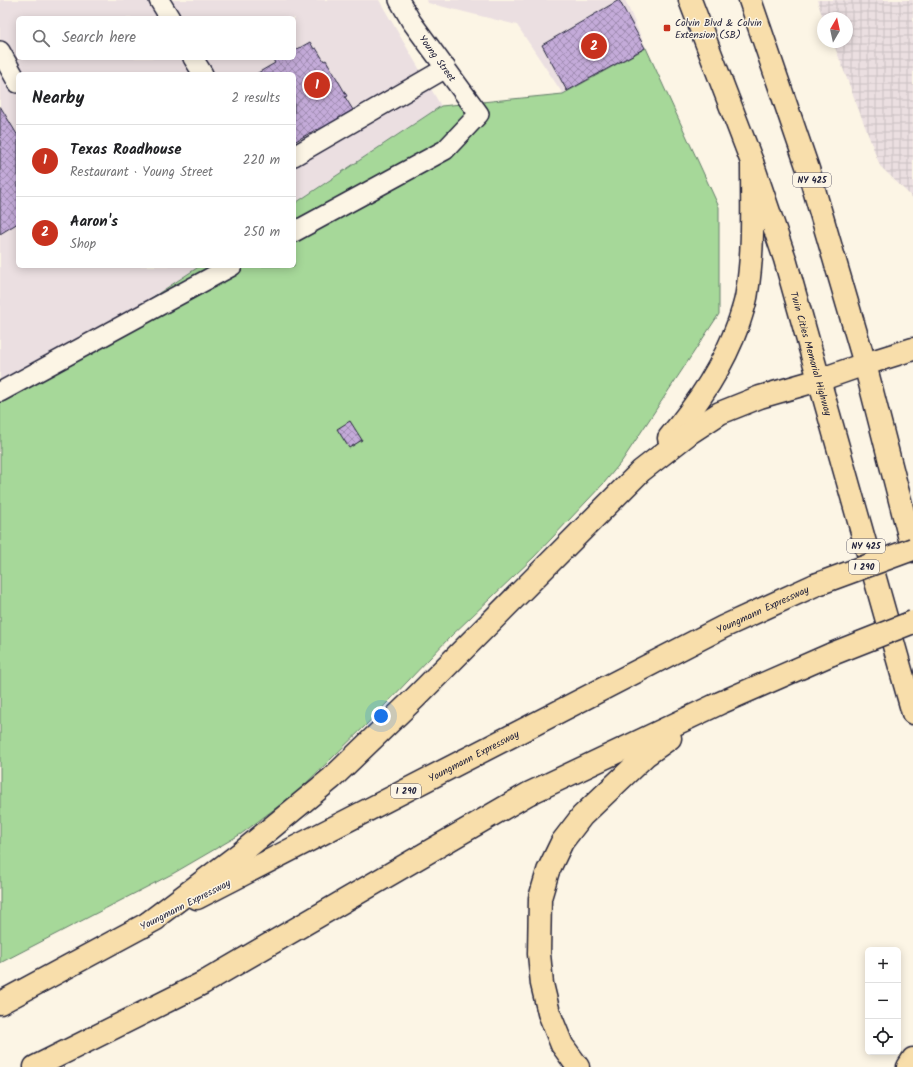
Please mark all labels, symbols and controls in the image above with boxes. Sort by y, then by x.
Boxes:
north arrow [817,12,853,48]
place label: Colvin Blvd & Colvin Extension (SB) [675,15,762,43]
search box [16,16,296,60]
marker: Colvin Blvd & Colvin Extension (SB) [662,23,672,33]
text: Search here [62,26,136,50]
icon: search [30,27,52,49]
pin: 2 [581,31,607,61]
street label: Young Street [415,32,460,85]
pin: 1 [304,70,330,100]
text: Nearby [32,85,84,112]
text: 2 results [232,88,280,109]
text: Texas Roadhouse [70,138,182,162]
text: 1 [43,150,47,171]
text: 220 m [243,150,280,171]
text: Restaurant · Young Street [70,162,213,183]
road number: NY 425 [793,173,831,187]
text: Aaron's [70,210,118,234]
text: 2 [41,222,49,243]
text: 250 m [243,222,280,243]
text: Shop [70,234,96,255]
street label: Twin Cities Memorial Highway [786,290,836,418]
road number: NY 425 [847,539,885,553]
road number: I 290 [849,560,879,574]
street label: Youngmann Expressway [714,582,812,638]
your location [371,706,391,726]
street label: Youngmann Expressway [426,726,522,786]
road number: I 290 [391,784,421,798]
street label: Youngmann Expressway [137,875,234,935]
map controls [865,947,901,1055]
button: + [865,947,901,983]
button: − [865,983,901,1019]
button: locate [865,1019,901,1055]

